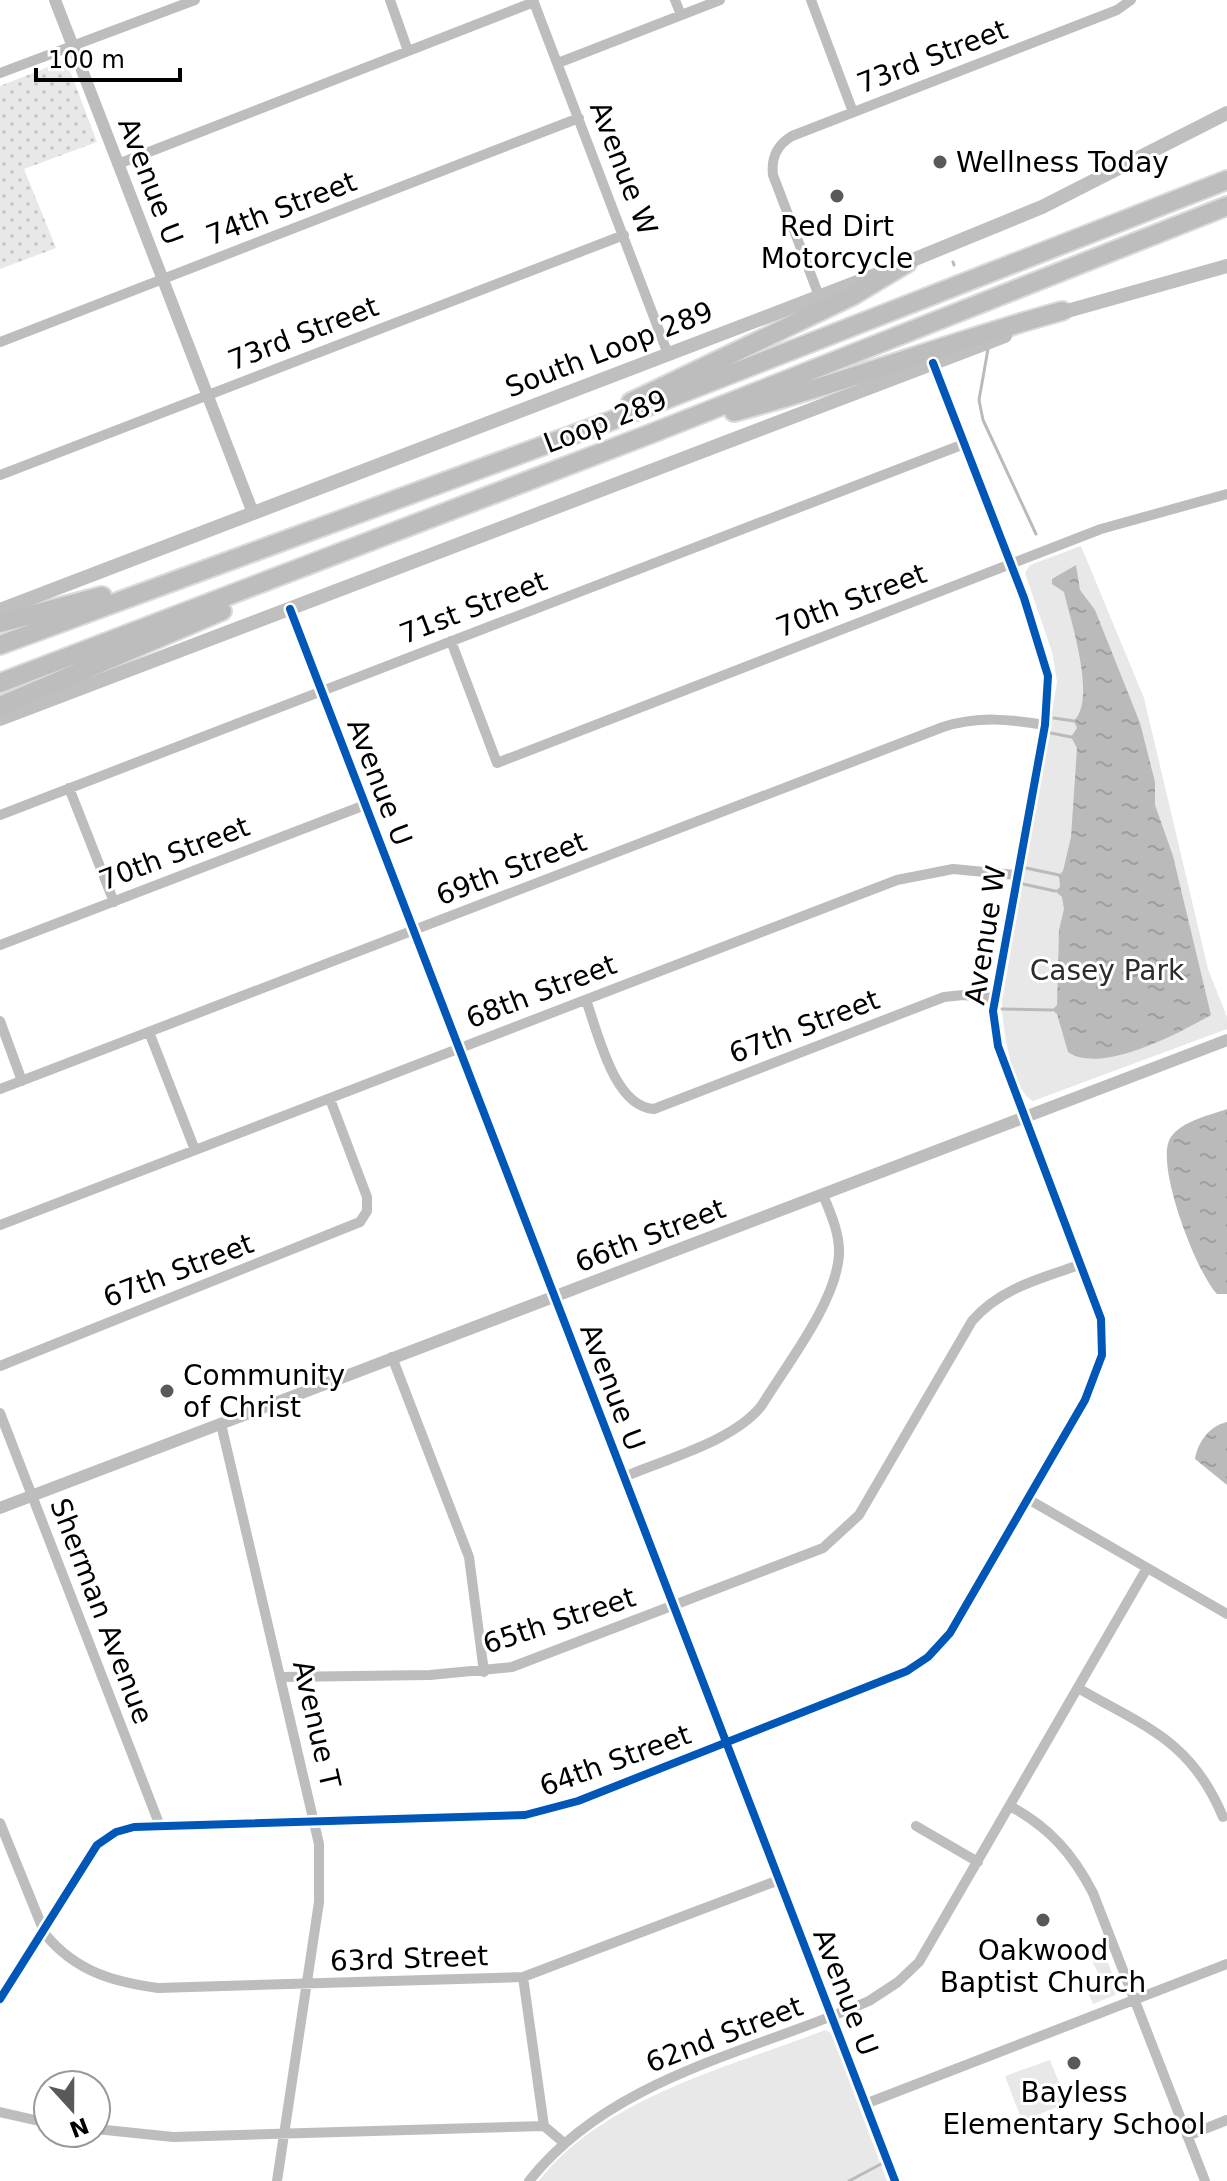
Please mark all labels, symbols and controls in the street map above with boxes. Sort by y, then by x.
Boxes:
street label: 73rd Street [852,13,1012,100]
scale bar [36,32,180,82]
text: 100 m [48,46,125,74]
street label: Avenue W [583,97,664,240]
street label: Avenue U [111,113,190,249]
place label: Wellness Today [956,146,1169,179]
marker: Wellness Today [931,153,949,171]
street label: 74th Street [201,165,361,252]
marker: Red Dirt Motorcycle [828,187,846,205]
place label: Red Dirt Motorcycle [761,210,913,275]
street label: 73rd Street [223,290,383,377]
street label: South Loop 289 [501,295,718,404]
street label: Loop 289 [539,383,672,460]
street label: 70th Street [771,557,931,644]
street label: 71st Street [395,564,552,651]
street label: Avenue U [340,714,419,850]
street label: 70th Street [94,810,254,897]
street label: 69th Street [431,825,591,912]
street label: Avenue W [958,863,1013,1007]
street label: 68th Street [461,948,621,1035]
park label: Casey Park [1030,954,1185,987]
street label: 67th Street [724,983,884,1070]
street label: 66th Street [570,1192,730,1279]
street label: 67th Street [98,1227,258,1314]
street label: Avenue U [573,1319,652,1455]
place label: Community of Christ [183,1359,345,1424]
marker: Community of Christ [158,1382,176,1400]
street label: Sherman Avenue [43,1494,160,1729]
street label: 65th Street [479,1580,640,1661]
street label: Avenue T [286,1657,347,1792]
street label: 64th Street [535,1718,695,1803]
marker: Oakwood Baptist Church [1034,1911,1052,1929]
street label: Avenue U [806,1924,885,2060]
place label: Oakwood Baptist Church [940,1934,1146,1999]
street label: 63rd Street [329,1939,489,1978]
street label: 62nd Street [641,1989,807,2079]
marker: Bayless Elementary School [1065,2054,1083,2072]
north arrow [32,2069,112,2149]
place label: Bayless Elementary School [942,2076,1206,2141]
text: N [66,2112,92,2142]

